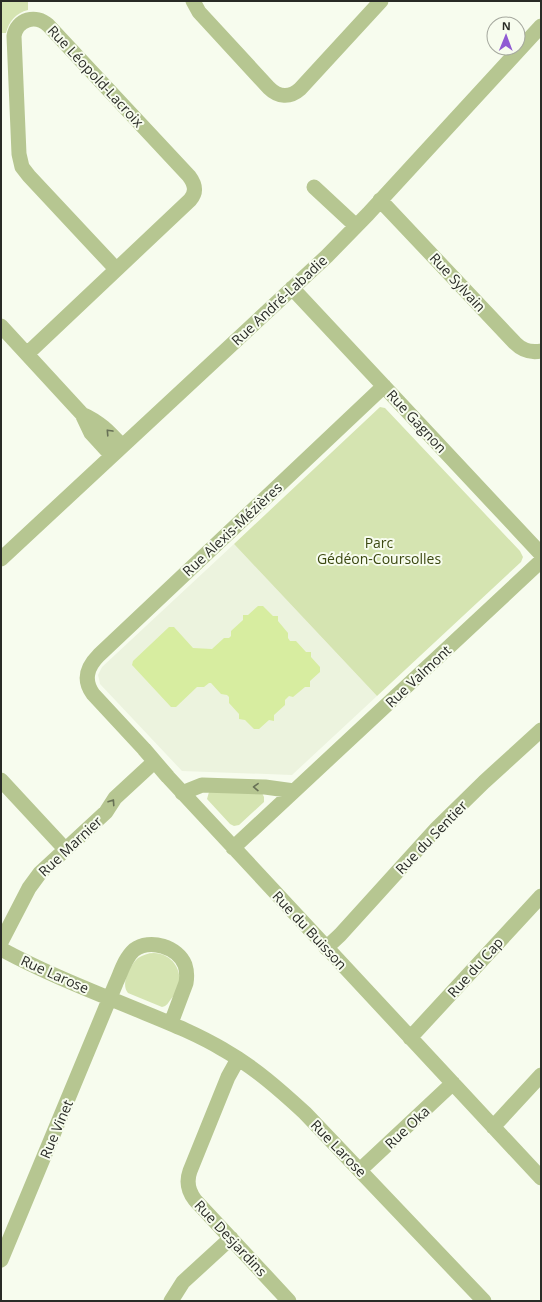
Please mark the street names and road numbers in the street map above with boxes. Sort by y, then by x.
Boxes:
street label: Rue Léopold-Lacroix [44,21,149,131]
street label: Rue Sylvain [426,249,490,315]
street label: Rue André-Labadie [227,251,331,349]
street label: Rue Gagnon [383,385,451,457]
street label: Rue Alexis-Mézières [178,478,286,580]
street label: Rue Valmont [381,641,455,711]
street label: Rue du Sentier [391,796,471,878]
street label: Rue Marnier [34,811,106,880]
street label: Rue du Buisson [269,887,351,973]
street label: Rue du Cap [443,933,507,1001]
street label: Rue Larose [18,951,92,997]
street label: Rue Vinet [35,1097,77,1161]
street label: Rue Oka [381,1101,433,1153]
street label: Rue Larose [307,1115,371,1181]
street label: Rue Desjardins [191,1196,272,1280]

